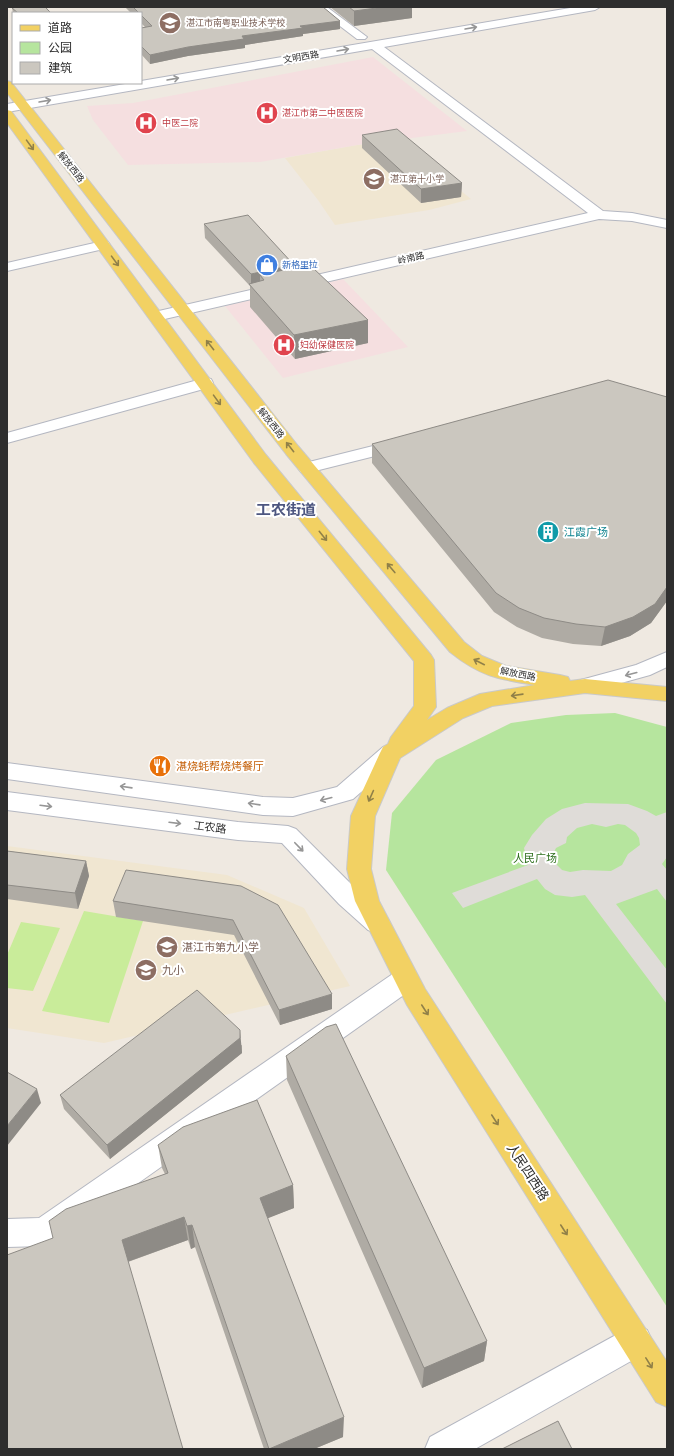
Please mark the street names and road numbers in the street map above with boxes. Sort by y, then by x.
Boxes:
street label: 文明西路 [282,48,320,66]
street label: 解放西路 [55,149,87,185]
street label: 岭南路 [396,249,426,267]
street label: 解放西路 [255,405,287,441]
street label: 解放西路 [499,665,537,683]
street label: 工农路 [193,818,227,836]
street label: 人民四西路 [503,1140,553,1204]

